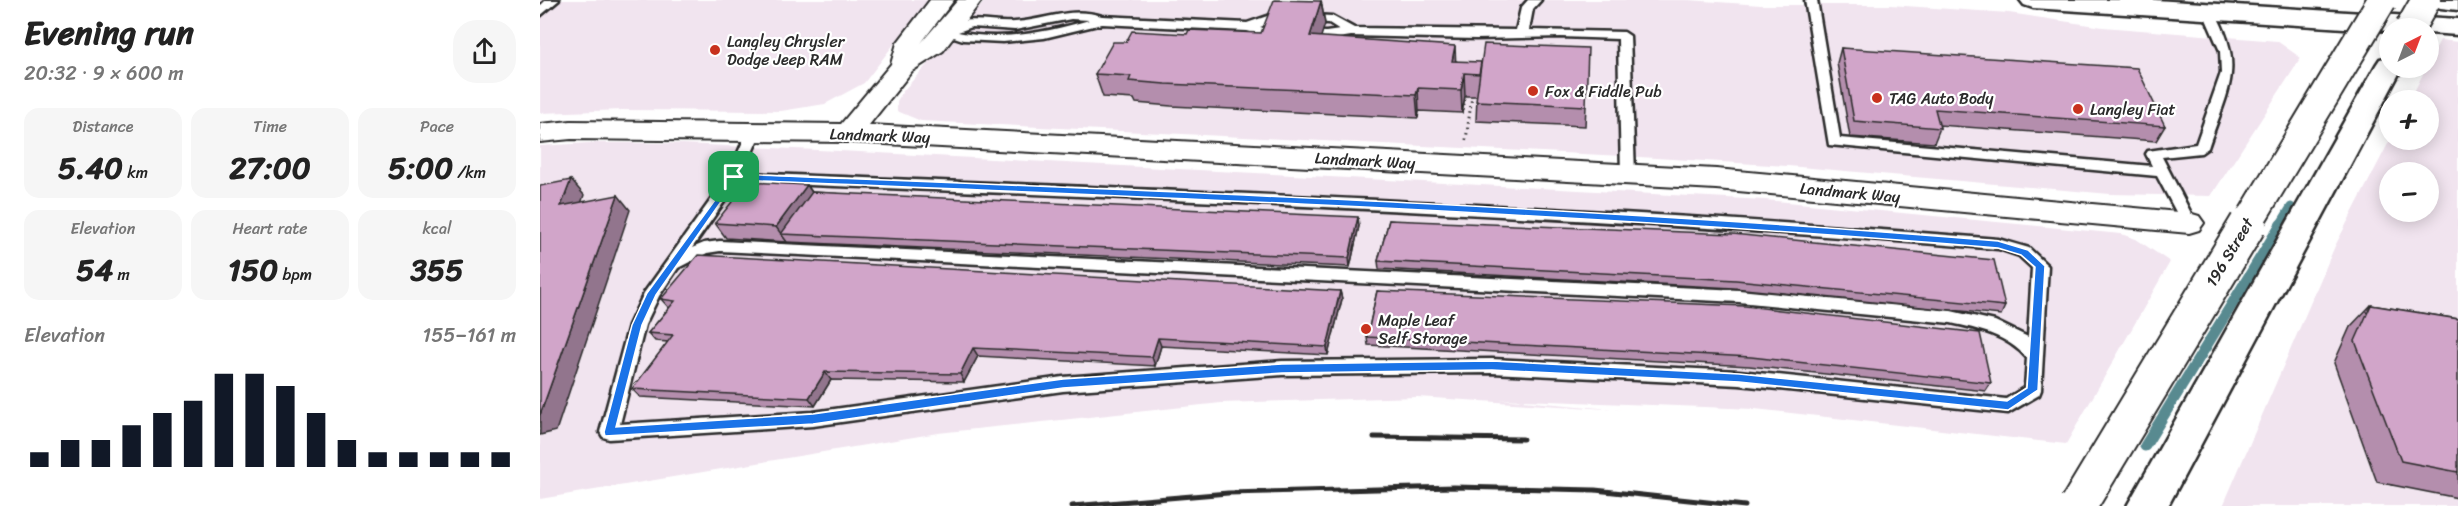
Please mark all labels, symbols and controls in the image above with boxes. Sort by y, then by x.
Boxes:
text: Evening run [24,4,194,62]
north arrow [2379,18,2439,78]
map controls [2379,18,2439,222]
button: share [453,20,516,83]
place label: Langley Chrysler Dodge Jeep RAM [727,27,846,74]
marker: Langley Chrysler Dodge Jeep RAM [708,43,722,57]
text: 20:32 · 9 × 600 m [24,56,184,91]
place label: Fox & Fiddle Pub [1545,77,1662,106]
marker: Fox & Fiddle Pub [1526,84,1540,98]
place label: TAG Auto Body [1889,84,1994,113]
button: + [2379,90,2439,150]
marker: TAG Auto Body [1870,91,1884,105]
place label: Langley Fiat [2090,95,2176,124]
marker: Langley Fiat [2071,102,2085,116]
text: Distance [73,112,133,141]
text: Time [253,112,287,141]
text: Pace [420,112,454,141]
street label: Landmark Way [829,119,932,152]
text: 5.40 [58,141,123,195]
text: 27:00 [229,141,311,195]
text: 5:00 [388,141,453,195]
street label: Landmark Way [1314,143,1417,178]
pin [708,151,759,202]
text: km [123,158,148,187]
text: /km [453,158,486,187]
icon: arrive [717,160,750,193]
button: − [2379,162,2439,222]
street label: Landmark Way [1799,174,1902,211]
street label: 196 Street [2197,212,2262,292]
text: Elevation [71,214,135,243]
text: Heart rate [232,214,308,243]
text: kcal [422,214,452,243]
text: 54 [76,243,113,297]
text: 150 [228,243,278,297]
text: 355 [410,243,464,297]
text: m [113,260,130,289]
text: bpm [278,260,312,289]
place label: Maple Leaf Self Storage [1378,306,1467,353]
text: Elevation [24,318,105,353]
text: 155–161 m [423,318,516,353]
marker: Maple Leaf Self Storage [1359,322,1373,336]

